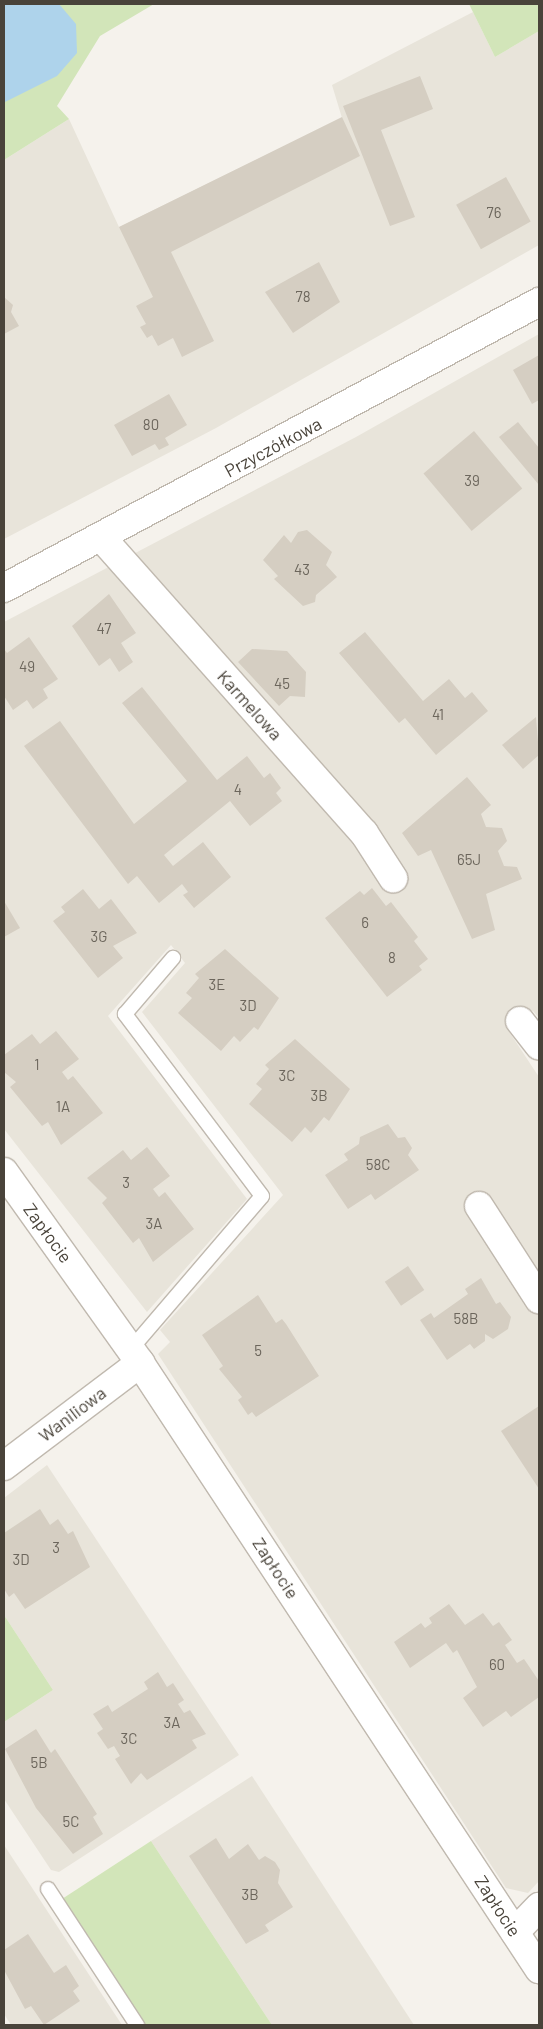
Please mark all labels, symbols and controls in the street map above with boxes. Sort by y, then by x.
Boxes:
house number: 76 [487,204,501,222]
house number: 78 [296,288,310,306]
street label: Przyczółkowa [221,412,325,482]
house number: 80 [143,416,159,434]
house number: 39 [464,472,480,490]
house number: 43 [294,561,310,579]
house number: 47 [97,620,111,638]
house number: 49 [19,658,35,676]
street label: Karmelowa [213,666,287,744]
house number: 45 [274,675,290,693]
house number: 41 [432,706,444,724]
house number: 4 [234,781,242,799]
house number: 65J [457,851,481,869]
house number: 6 [361,914,369,932]
house number: 3G [91,928,107,946]
house number: 8 [388,949,396,967]
house number: 3E [209,976,225,994]
house number: 3D [240,997,256,1015]
house number: 1 [34,1056,40,1074]
house number: 3C [279,1067,295,1085]
house number: 3B [310,1087,328,1105]
house number: 1A [56,1098,70,1116]
house number: 58C [366,1156,390,1174]
house number: 3 [122,1174,130,1192]
street label: Zapłocie [19,1199,77,1267]
house number: 3A [146,1215,162,1233]
house number: 58B [454,1310,478,1328]
house number: 5 [254,1342,262,1360]
street label: Waniliowa [34,1382,110,1446]
street label: Zapłocie [248,1533,304,1603]
house number: 3 [52,1539,60,1557]
house number: 3D [13,1551,29,1569]
house number: 60 [489,1656,505,1674]
house number: 3A [164,1714,180,1732]
house number: 3C [121,1730,137,1748]
house number: 5B [30,1754,48,1772]
house number: 5C [63,1813,79,1831]
street label: Zapłocie [470,1871,526,1941]
house number: 3B [241,1886,259,1904]

